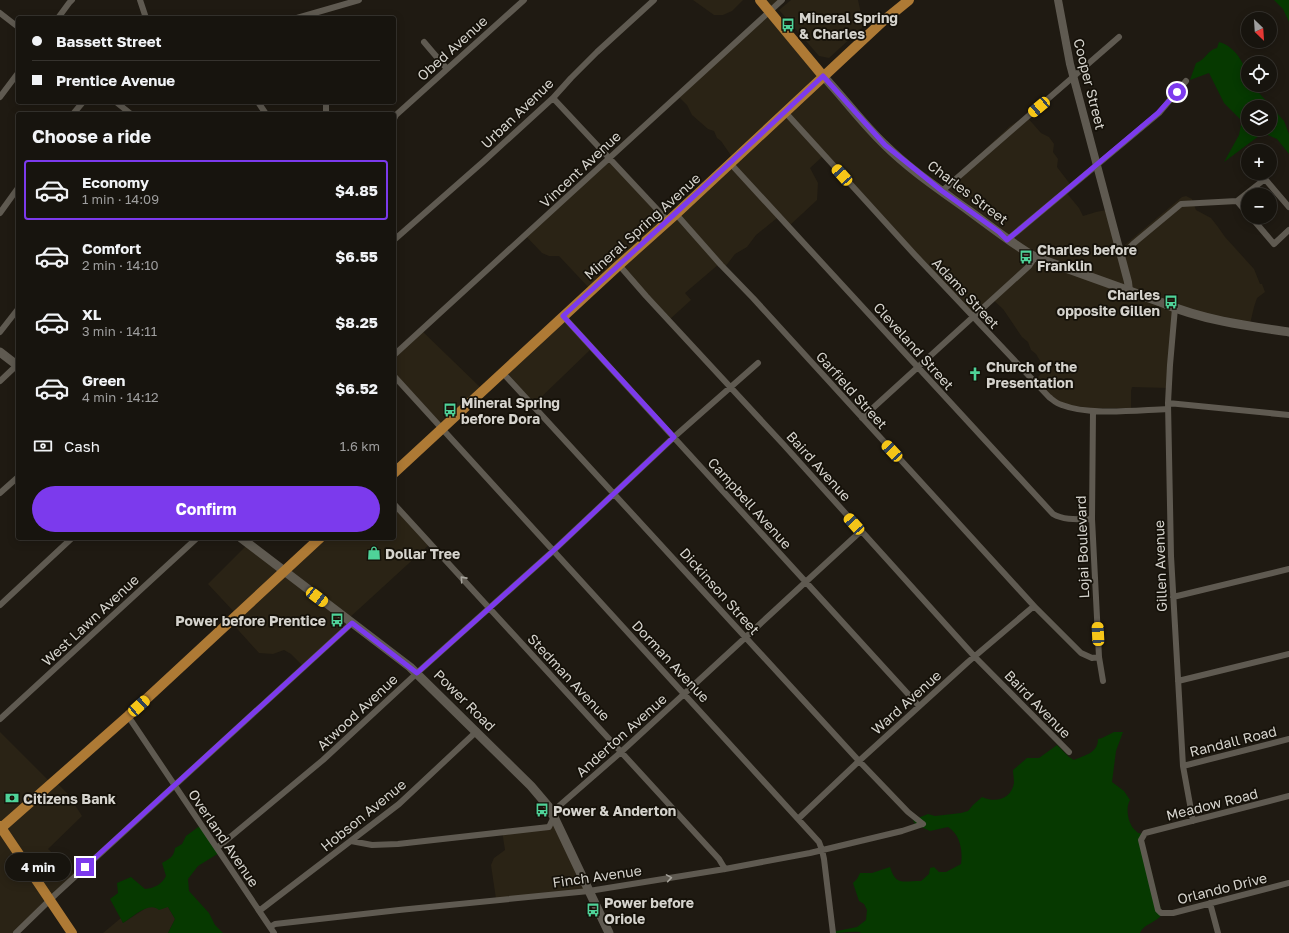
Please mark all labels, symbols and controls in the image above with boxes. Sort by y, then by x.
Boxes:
place label: Mineral Spring & Charles [799,9,898,42]
street label: Obed Avenue [413,12,491,84]
north arrow [1241,12,1277,48]
map controls [1241,12,1277,224]
bus stop icon: Mineral Spring & Charles [780,17,796,33]
text: Bassett Street [56,32,162,50]
street label: Cooper Street [1070,37,1110,131]
button: locate [1241,56,1277,92]
text: Prentice Avenue [56,71,175,89]
street label: Urban Avenue [477,74,557,152]
route start [1168,83,1186,101]
car [1026,95,1052,119]
button: layers [1241,100,1277,136]
text: Choose a ride [32,125,151,147]
street label: Vincent Avenue [536,127,624,211]
button: + [1241,144,1277,180]
street label: Charles Street [924,156,1012,228]
car [830,162,854,188]
street label: Mineral Spring Avenue [580,169,704,283]
icon: car [34,172,70,208]
text: Economy [82,173,149,191]
text: $4.85 [335,181,378,199]
button: − [1241,188,1277,224]
text: 1 min · 14:09 [82,191,159,207]
icon: car [34,238,70,274]
text: Comfort [82,239,141,257]
place label: Charles before Franklin [1037,241,1137,274]
text: $6.55 [335,247,378,265]
bus stop icon: Charles before Franklin [1018,249,1034,265]
street label: Adams Street [929,254,1003,332]
text: 2 min · 14:10 [82,257,159,273]
place label: Charles opposite Gillen [1057,286,1160,319]
bus stop icon: Charles opposite Gillen [1163,294,1179,310]
street label: Cleveland Street [870,299,958,393]
icon: car [34,304,70,340]
text: XL [82,305,101,323]
text: $8.25 [335,313,378,331]
text: 3 min · 14:11 [82,323,157,339]
street label: Garfield Street [813,348,891,432]
place label: Church of the Presentation [986,358,1077,391]
church icon: Church of the Presentation [967,366,983,382]
icon: car [34,370,70,406]
text: Green [82,371,125,389]
text: $6.52 [335,379,378,397]
text: 4 min · 14:12 [82,389,159,405]
place label: Mineral Spring before Dora [461,394,560,427]
bus stop icon: Mineral Spring before Dora [442,402,458,418]
street label: Baird Avenue [783,428,855,504]
icon: cash [32,435,54,457]
text: Cash [64,437,100,455]
text: 1.6 km [340,438,380,454]
car [879,438,905,464]
street label: Campbell Avenue [705,454,795,552]
button: Confirm [32,486,380,532]
street label: Lojai Boulevard [1072,495,1092,599]
car [842,511,866,537]
street label: Gillen Avenue [1150,520,1170,612]
street label: Dickinson Street [677,544,763,638]
shop icon: Dollar Tree [366,545,382,561]
place label: Dollar Tree [385,545,460,562]
street label: West Lawn Avenue [38,571,142,669]
one-way arrow [460,576,468,584]
car [304,585,330,609]
place label: Power before Prentice [175,612,326,629]
bus stop icon: Power before Prentice [329,612,345,628]
street label: Dorman Avenue [629,617,713,705]
car [1091,622,1105,646]
street label: Stedman Avenue [524,630,614,724]
street label: Power Road [431,666,499,734]
street label: Ward Avenue [868,666,944,738]
street label: Baird Avenue [1001,666,1075,742]
street label: Atwood Avenue [313,670,401,754]
street label: Anderton Avenue [572,690,670,780]
car [126,694,152,718]
street label: Randall Road [1188,722,1278,760]
street label: Hobson Avenue [317,775,409,855]
street label: Meadow Road [1164,784,1260,824]
street label: Overland Avenue [185,786,263,890]
bank icon: Citizens Bank [4,790,20,806]
place label: Citizens Bank [23,790,116,807]
bus stop icon: Power & Anderton [534,802,550,818]
place label: Power & Anderton [553,802,676,819]
callout: 4 min [5,853,71,881]
route end [76,858,94,876]
text: 4 min [21,859,55,875]
street label: Finch Avenue [551,861,643,891]
street label: Orlando Drive [1175,869,1269,907]
one-way arrow [666,874,672,883]
place label: Power before Oriole [604,894,694,927]
bus stop icon: Power before Oriole [585,902,601,918]

